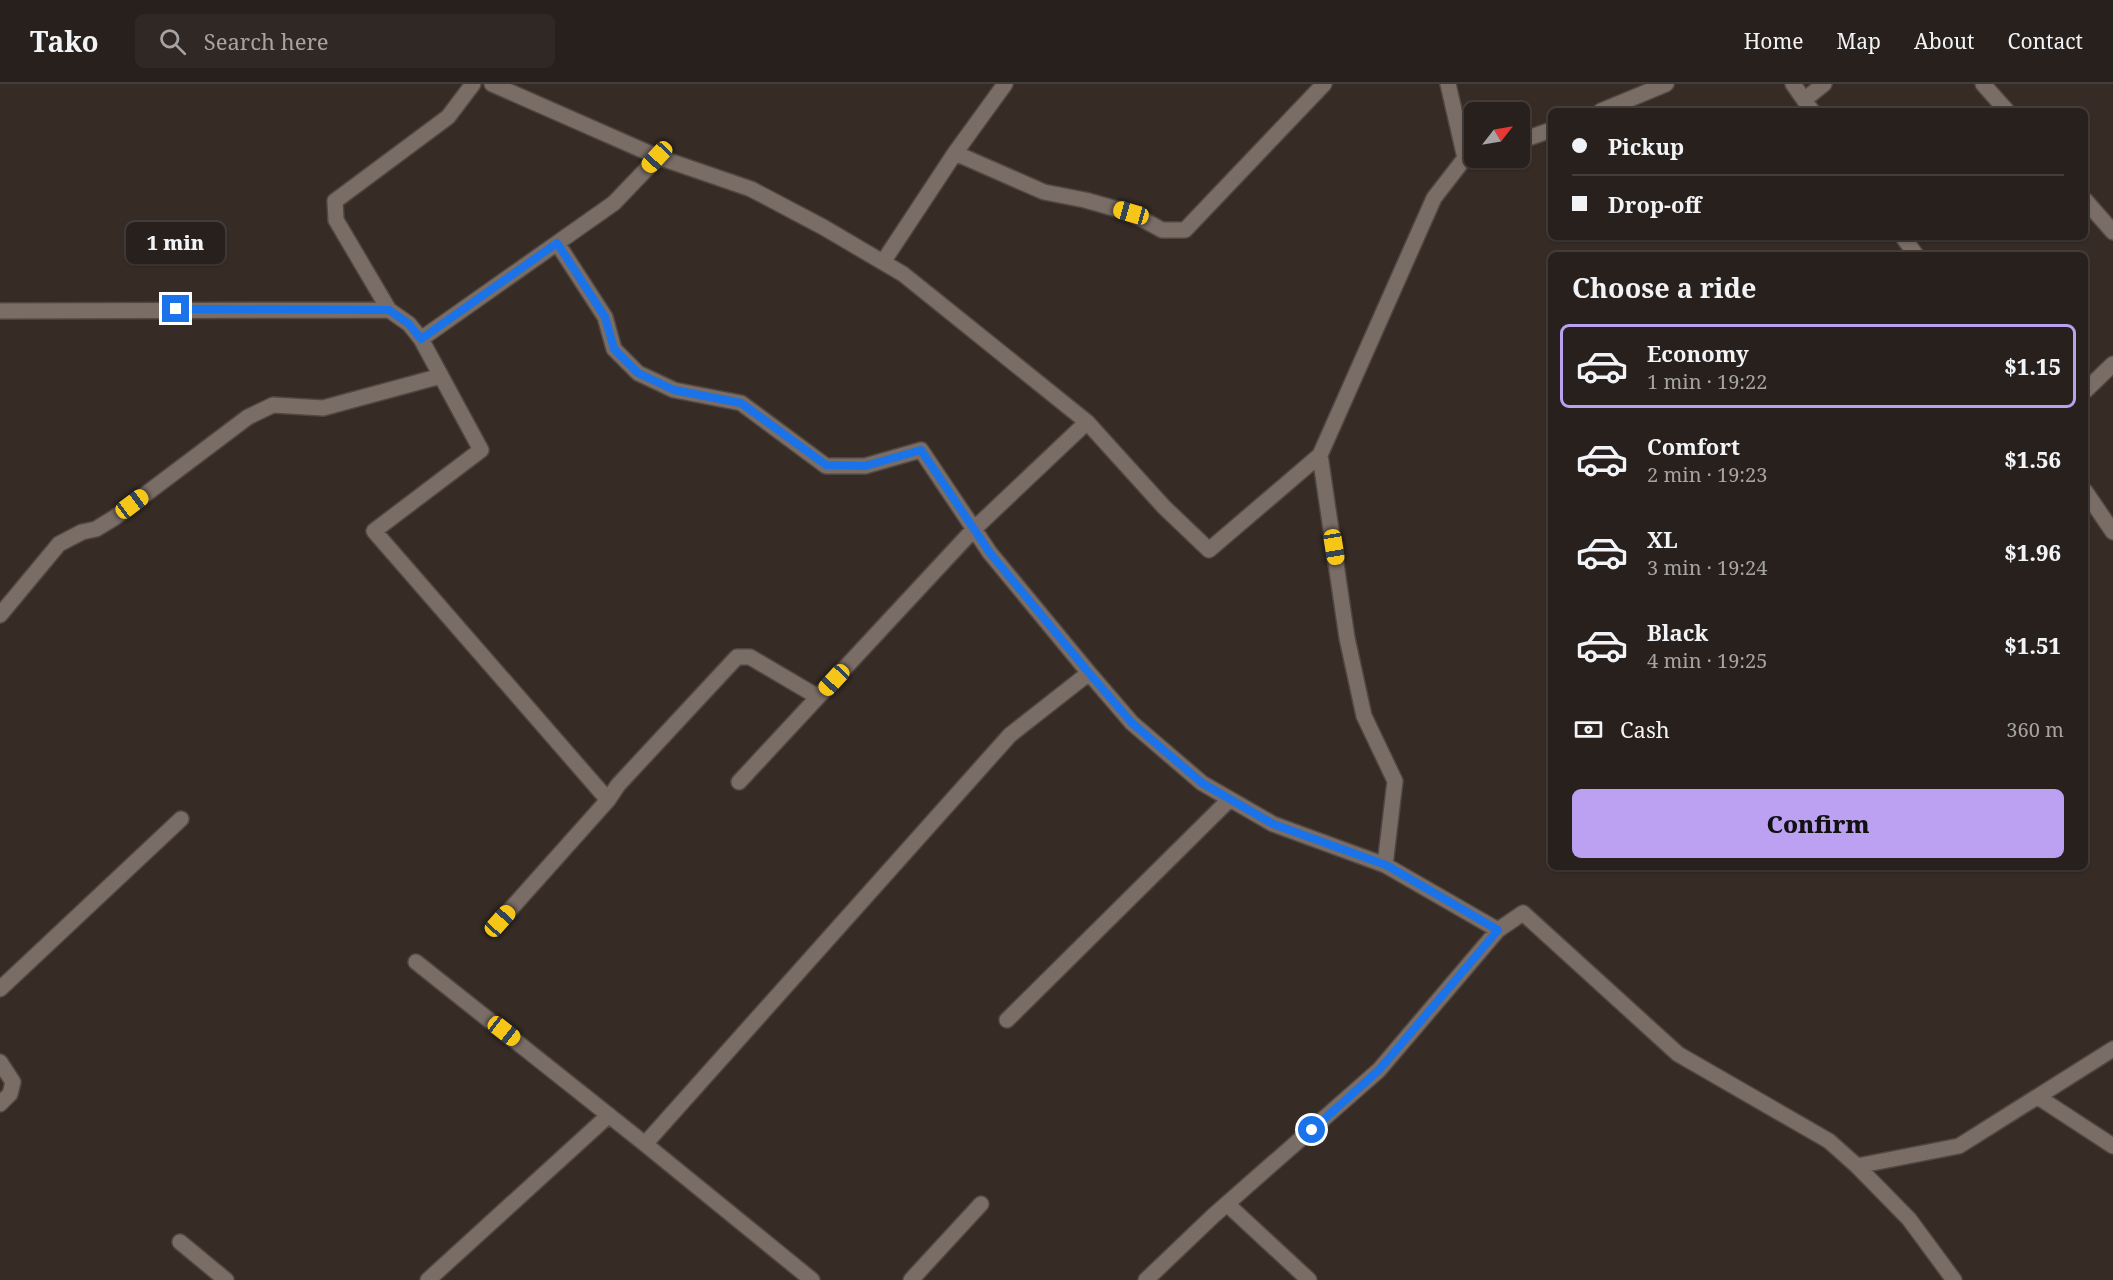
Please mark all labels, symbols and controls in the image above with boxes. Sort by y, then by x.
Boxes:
search box [135,14,555,68]
text: Tako [30,22,99,60]
icon: search [156,25,189,58]
text: Search here [204,26,329,56]
text: Home [1744,27,1804,55]
text: Map [1837,27,1881,55]
text: About [1914,27,1975,55]
text: Contact [2008,27,2083,55]
north arrow [1464,102,1530,168]
map controls [1464,102,1530,168]
text: Pickup [1608,131,1684,161]
car [638,138,676,176]
text: Drop-off [1608,189,1701,219]
car [1111,199,1151,227]
callout: 1 min [126,222,225,264]
text: 1 min [147,229,204,256]
text: Choose a ride [1572,269,1757,306]
route end [162,295,189,322]
text: Economy [1647,338,1749,368]
icon: car [1575,339,1629,393]
text: $1.15 [2004,351,2061,381]
text: 1 min · 19:22 [1647,368,1767,395]
text: Comfort [1647,431,1740,461]
icon: car [1575,432,1629,486]
text: $1.56 [2004,444,2061,474]
text: 2 min · 19:23 [1647,461,1767,488]
car [112,486,152,522]
text: XL [1647,524,1678,554]
icon: car [1575,525,1629,579]
car [1322,528,1346,566]
text: $1.96 [2004,537,2061,567]
text: 3 min · 19:24 [1647,554,1767,581]
text: Black [1647,617,1708,647]
icon: car [1575,618,1629,672]
text: $1.51 [2004,630,2061,660]
text: 4 min · 19:25 [1647,647,1767,674]
car [815,661,853,699]
icon: cash [1572,713,1605,746]
text: Cash [1620,714,1670,744]
text: 360 m [2006,716,2064,743]
button: Confirm [1572,789,2064,858]
car [481,902,519,940]
car [484,1013,524,1049]
route start [1298,1116,1325,1143]

